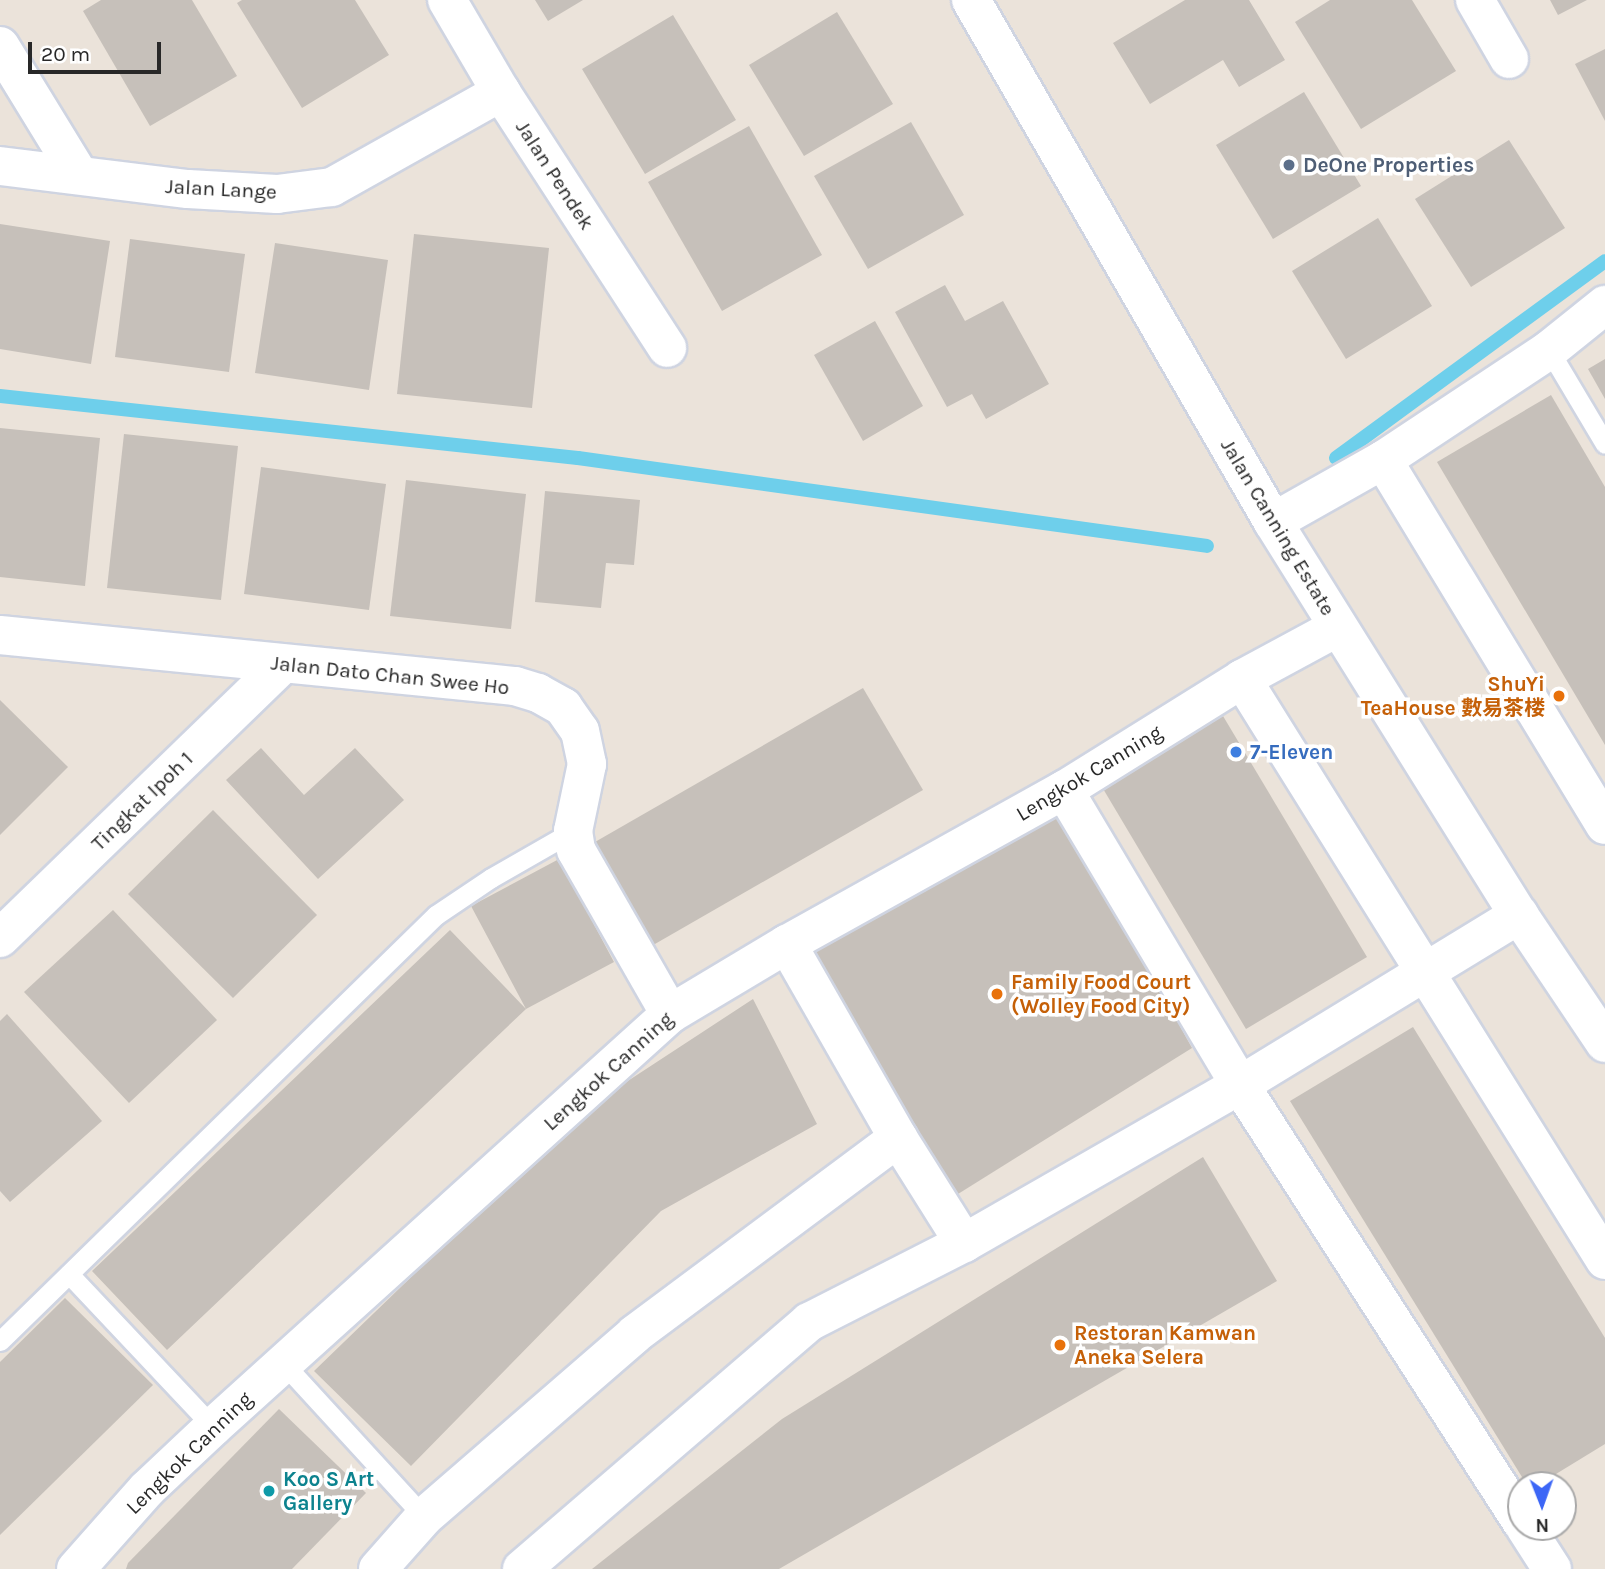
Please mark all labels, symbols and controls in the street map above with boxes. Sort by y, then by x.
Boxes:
scale bar [32,28,164,72]
text: 20 m [41,42,90,66]
street label: Jalan Pendek [510,116,600,234]
place label: DeOne Properties [1303,152,1474,178]
marker: DeOne Properties [1281,157,1297,173]
street label: Jalan Lange [165,173,277,205]
street label: Jalan Canning Estate [1215,434,1341,620]
street label: Jalan Dato Chan Swee Ho [270,650,510,700]
place label: ShuYi TeaHouse 數易茶楼 [1361,671,1545,721]
marker: ShuYi TeaHouse 數易茶楼 [1551,688,1567,704]
street label: Lengkok Canning [1011,719,1167,827]
place label: 7-Eleven [1250,739,1333,765]
marker: 7-Eleven [1228,744,1244,760]
street label: Tingkat Ipoh 1 [86,746,198,856]
place label: Family Food Court (Wolley Food City) [1011,969,1191,1019]
marker: Family Food Court (Wolley Food City) [989,986,1005,1002]
street label: Lengkok Canning [538,1006,678,1136]
place label: Restoran Kamwan Aneka Selera [1074,1320,1256,1370]
marker: Restoran Kamwan Aneka Selera [1052,1337,1068,1353]
street label: Lengkok Canning [121,1386,257,1520]
place label: Koo S Art Gallery [283,1466,374,1516]
north arrow [1507,1471,1577,1541]
marker: Koo S Art Gallery [261,1483,277,1499]
text: N [1535,1514,1549,1536]

